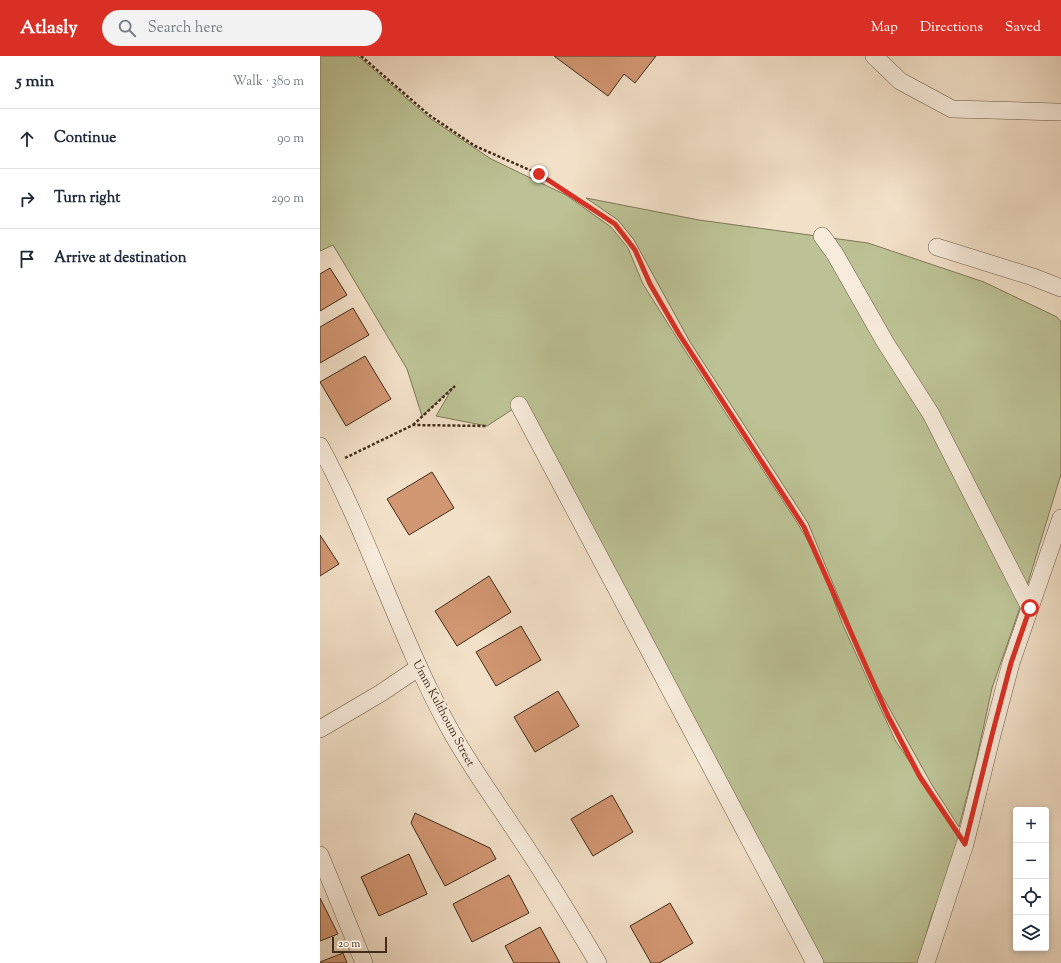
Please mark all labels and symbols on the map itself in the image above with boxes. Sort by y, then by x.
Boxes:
route end [530,165,548,183]
route start [1021,599,1039,617]
street label: Umm Kulthoum Street [407,657,479,770]
scale bar [332,935,387,954]

